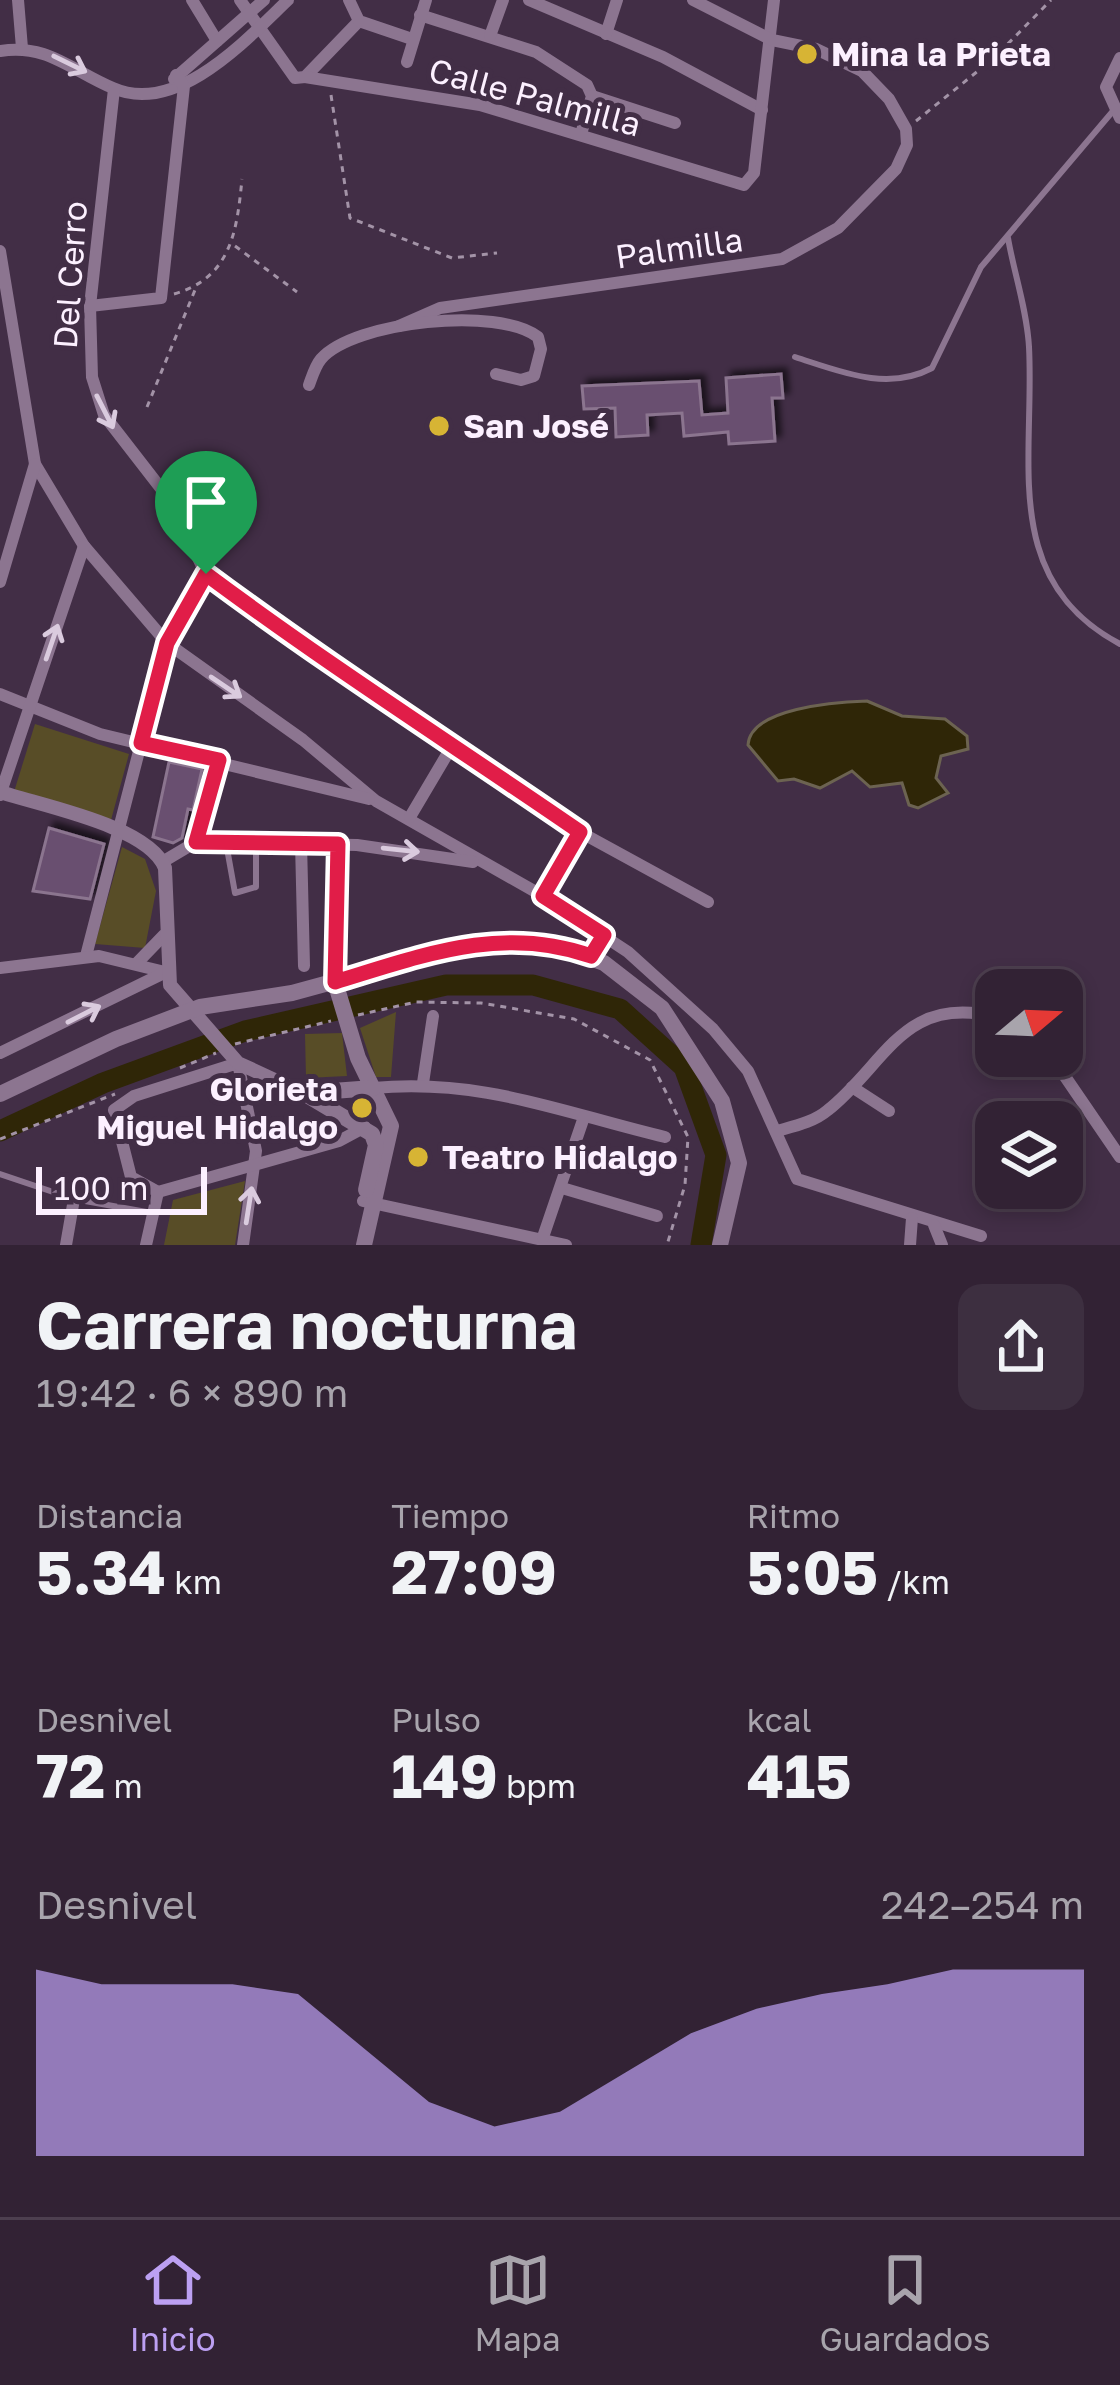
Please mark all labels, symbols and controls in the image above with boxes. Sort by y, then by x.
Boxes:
place label: Mina la Prieta [831,34,1051,73]
marker: Mina la Prieta [794,41,820,67]
street label: Calle Palmilla [425,50,645,144]
one-way arrow [52,54,87,77]
street label: Del Cerro [45,200,94,350]
street label: Palmilla [613,219,745,276]
one-way arrow [95,393,118,429]
place label: San José [463,406,609,445]
marker: San José [426,413,452,439]
pin [155,451,257,574]
icon: arrive [173,469,239,535]
one-way arrow [43,624,64,661]
one-way arrow [209,674,242,699]
one-way arrow [381,839,420,862]
north arrow [975,969,1083,1077]
map controls [975,969,1083,1209]
one-way arrow [65,1002,100,1025]
place label: Glorieta Miguel Hidalgo [96,1069,338,1146]
marker: Glorieta Miguel Hidalgo [349,1095,375,1121]
button: layers [975,1101,1083,1209]
place label: Teatro Hidalgo [442,1137,678,1176]
marker: Teatro Hidalgo [405,1144,431,1170]
scale bar [36,1161,207,1214]
text: 100 m [54,1168,148,1207]
one-way arrow [239,1187,262,1226]
text: Carrera nocturna [36,1284,577,1364]
button: share [958,1284,1084,1410]
text: 19:42 · 6 × 890 m [36,1369,348,1416]
text: Distancia [36,1496,183,1535]
text: Tiempo [391,1496,509,1535]
text: Ritmo [747,1496,840,1535]
text: 5.34 [36,1535,166,1607]
text: 27:09 [391,1535,557,1607]
text: 5:05 [747,1535,878,1607]
text: km [166,1562,222,1601]
text: /km [878,1562,950,1601]
text: Desnivel [36,1700,172,1739]
text: Pulso [391,1700,481,1739]
text: kcal [747,1700,812,1739]
text: 72 [36,1739,105,1811]
text: 149 [391,1739,498,1811]
text: 415 [747,1739,852,1811]
text: m [105,1766,143,1805]
text: bpm [498,1766,576,1805]
text: Desnivel [36,1881,197,1928]
text: 242–254 m [881,1881,1084,1928]
tab: Inicio [129,2247,216,2358]
tab: Mapa [475,2247,561,2358]
tab: Guardados [820,2247,990,2358]

